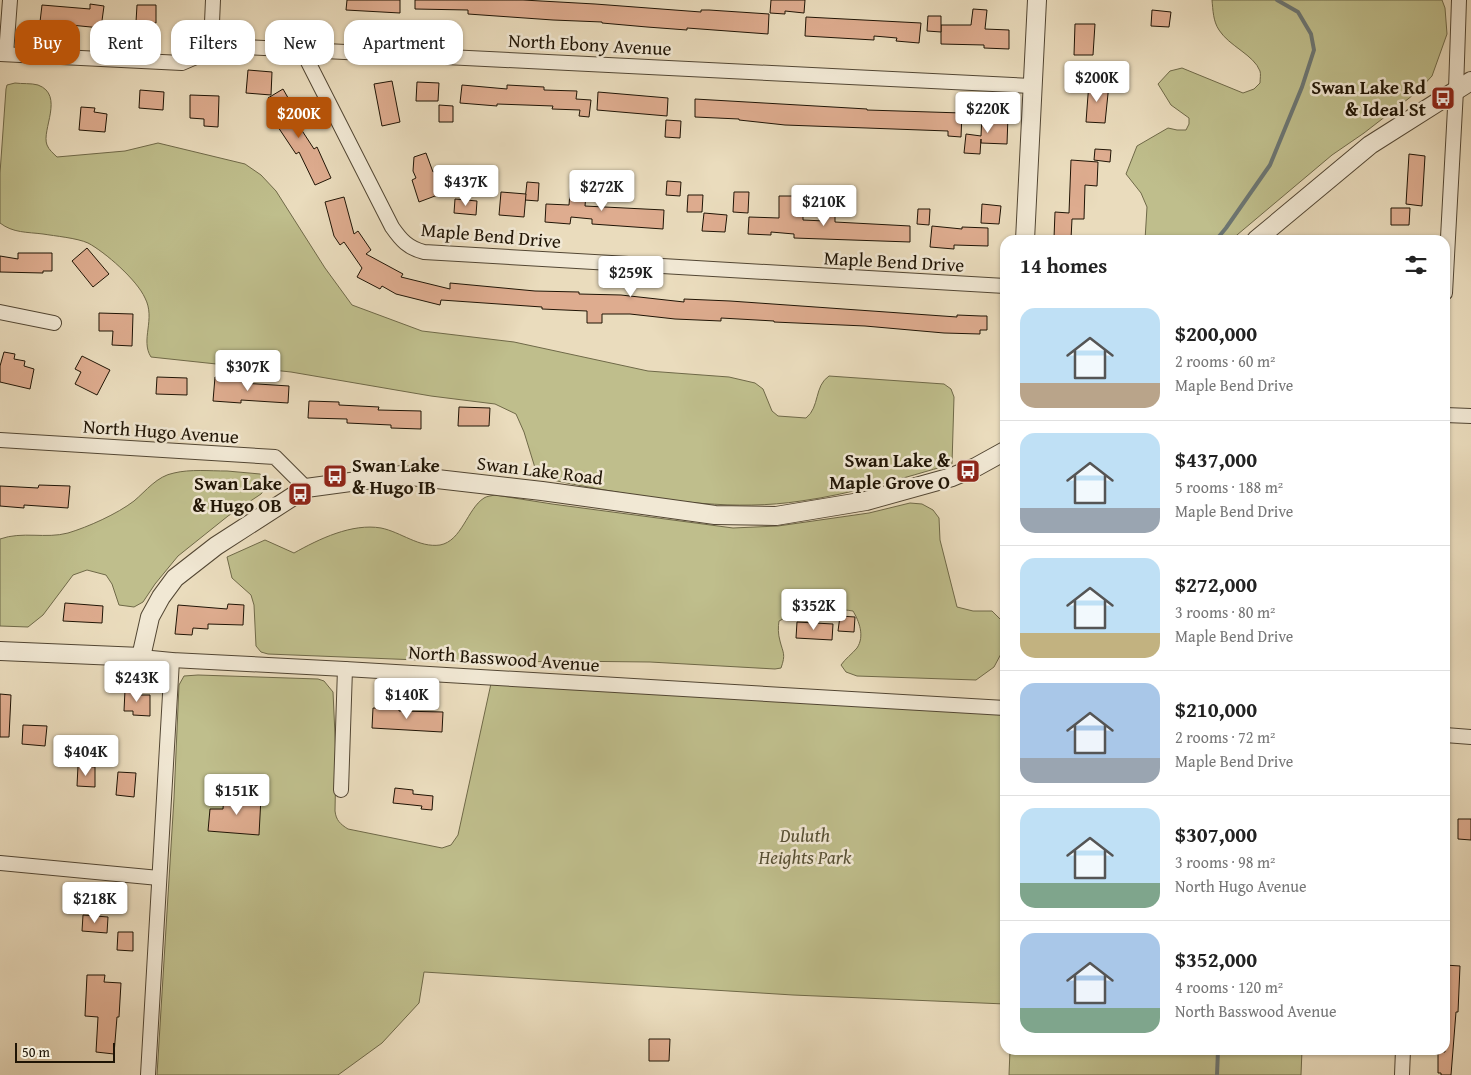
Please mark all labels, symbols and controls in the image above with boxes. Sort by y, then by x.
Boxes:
chip: Buy [15,20,80,65]
chip: Rent [90,20,161,65]
chip: Filters [171,20,255,65]
chip: New [265,20,334,65]
chip: Apartment [344,20,463,65]
street label: North Ebony Avenue [508,26,672,62]
pin: $200K [1062,61,1132,103]
text: $200K [1075,65,1119,89]
place label: Swan Lake Rd & Ideal St [1311,73,1427,123]
bus stop icon: Swan Lake Rd & Ideal St [1430,85,1456,111]
pin: $220K [953,92,1023,134]
pin: $200K [264,96,334,139]
text: $220K [966,96,1010,120]
text: $200K [277,101,321,125]
pin: $437K [431,164,501,207]
text: $437K [444,169,488,193]
pin: $272K [567,170,637,212]
text: $272K [580,174,624,198]
pin: $210K [789,184,859,227]
text: $210K [802,189,846,213]
street label: Maple Bend Drive [420,215,562,255]
street label: Maple Bend Drive [823,243,965,279]
text: 14 homes [1020,250,1107,281]
icon: filters [1402,251,1430,279]
pin: $259K [596,256,666,298]
text: $259K [609,260,653,284]
text: $200,000 [1175,318,1257,349]
icon: home [1060,328,1120,388]
text: 2 rooms · 60 m² [1175,349,1275,373]
pin: $307K [213,350,283,392]
text: $307K [226,354,270,378]
text: Maple Bend Drive [1175,373,1293,397]
street label: North Hugo Avenue [82,412,240,450]
text: $437,000 [1175,444,1257,475]
place label: Swan Lake & Maple Grove O [829,446,951,496]
street label: Swan Lake Road [475,448,605,492]
place label: Swan Lake & Hugo IB [352,451,440,501]
icon: home [1060,453,1120,513]
bus stop icon: Swan Lake & Maple Grove O [955,458,981,484]
bus stop icon: Swan Lake & Hugo IB [322,463,348,489]
place label: Swan Lake & Hugo OB [192,469,282,519]
text: 5 rooms · 188 m² [1175,475,1283,499]
bus stop icon: Swan Lake & Hugo OB [287,481,313,507]
text: Maple Bend Drive [1175,499,1293,523]
text: $272,000 [1175,569,1257,600]
icon: home [1060,578,1120,638]
pin: $352K [779,588,849,631]
text: $352K [792,593,836,617]
text: 3 rooms · 80 m² [1175,600,1275,624]
text: Maple Bend Drive [1175,624,1293,648]
street label: North Basswood Avenue [407,637,601,679]
pin: $243K [102,660,172,703]
text: $243K [115,665,159,689]
pin: $140K [372,678,442,720]
text: $140K [385,682,429,706]
text: $210,000 [1175,694,1257,725]
icon: home [1060,703,1120,763]
text: 2 rooms · 72 m² [1175,725,1275,749]
pin: $404K [51,734,121,777]
text: $404K [64,739,108,763]
text: Maple Bend Drive [1175,749,1293,773]
pin: $151K [202,774,272,816]
text: $151K [215,778,259,802]
text: $307,000 [1175,819,1257,850]
park label: Duluth Heights Park [758,821,852,871]
icon: home [1060,828,1120,888]
text: 3 rooms · 98 m² [1175,850,1275,874]
text: North Hugo Avenue [1175,874,1306,898]
pin: $218K [60,882,130,924]
text: $218K [73,886,117,910]
text: $352,000 [1175,944,1257,975]
icon: home [1060,953,1120,1013]
text: 4 rooms · 120 m² [1175,975,1283,999]
text: North Basswood Avenue [1175,999,1336,1023]
scale bar [15,1040,115,1063]
text: 50 m [22,1042,50,1062]

